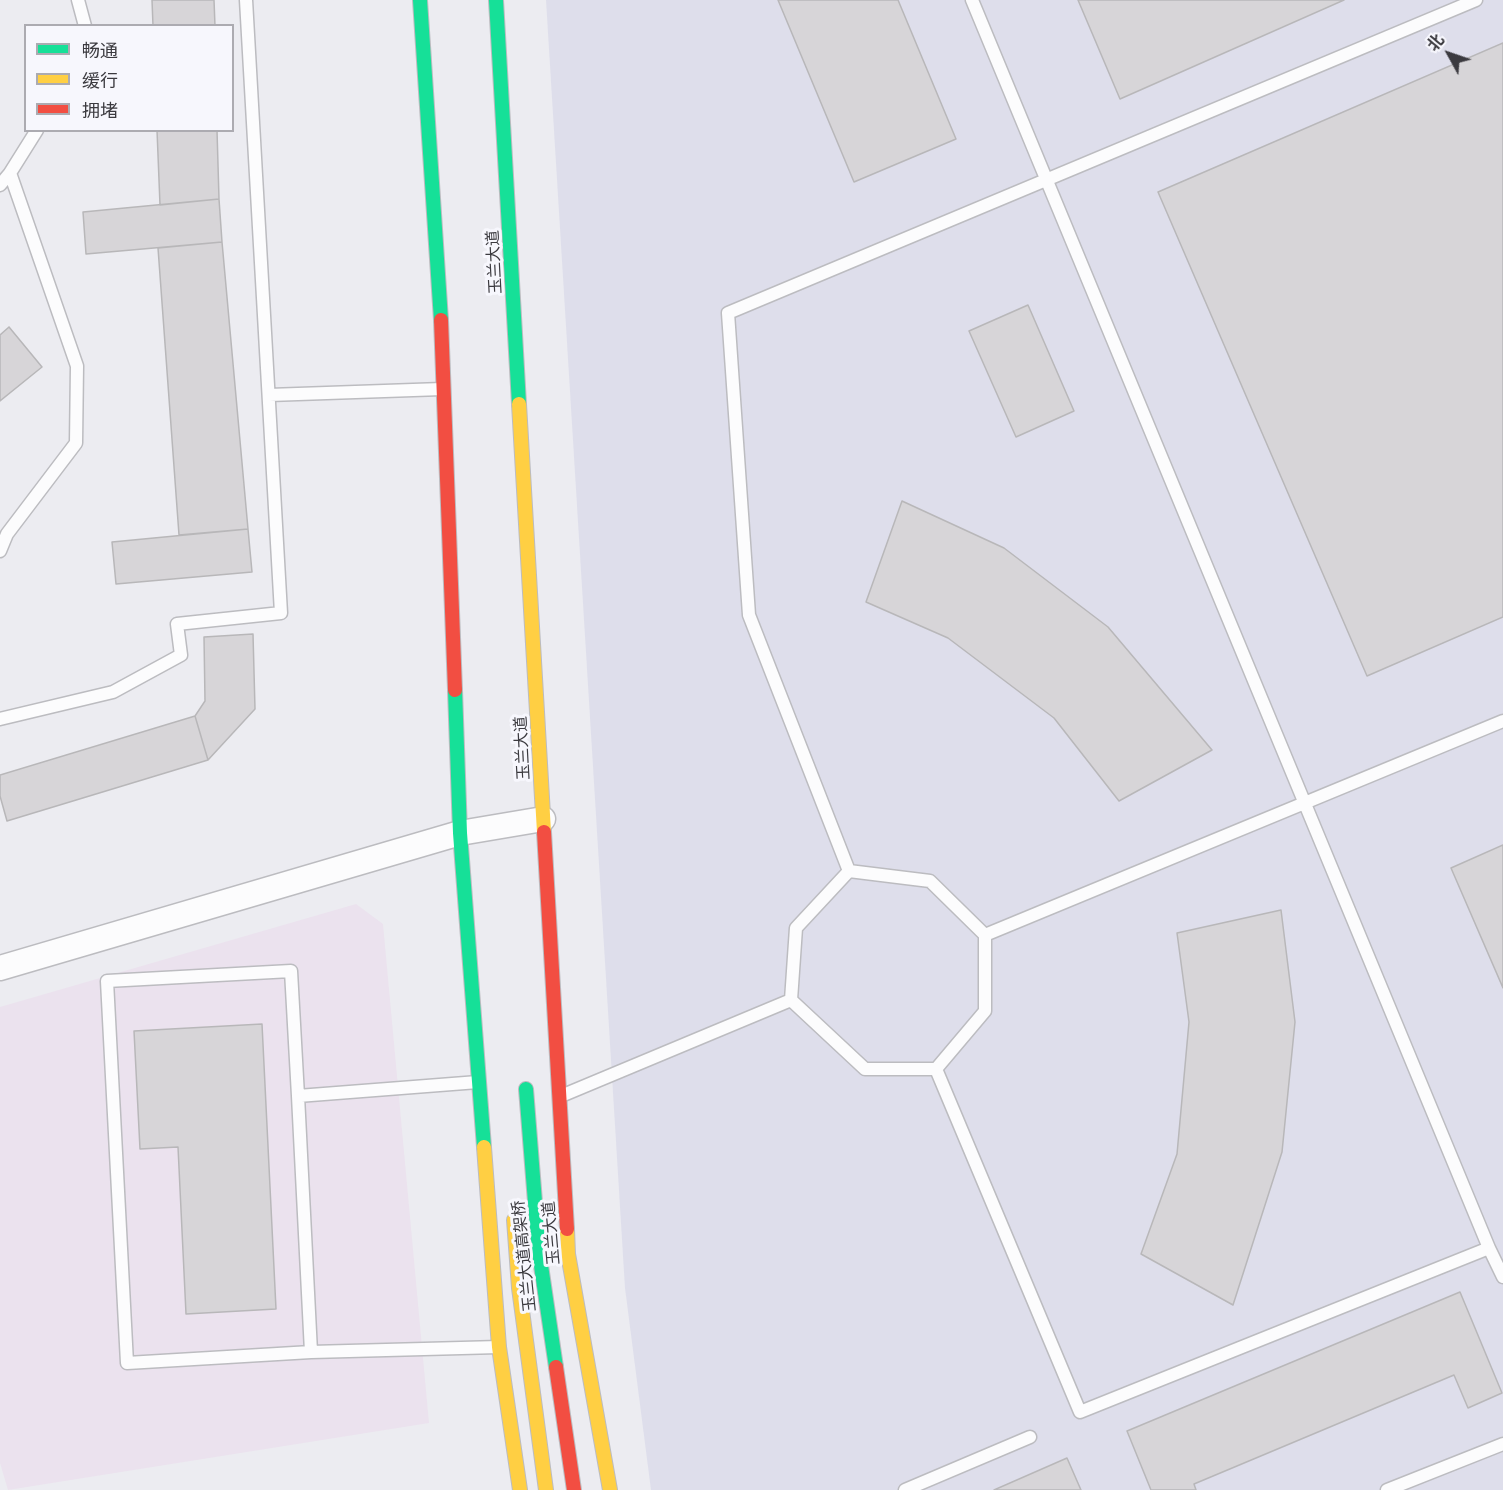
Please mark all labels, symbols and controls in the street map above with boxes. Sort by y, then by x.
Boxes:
legend [24,24,234,132]
north arrow [1419,24,1479,84]
text: 北 [1422,29,1449,56]
text: 畅通 [82,38,118,63]
text: 缓行 [82,68,118,93]
text: 拥堵 [82,98,118,123]
street label: 玉兰大道 [484,230,506,294]
street label: 玉兰大道 [512,716,534,780]
street label: 玉兰大道高架桥 [510,1199,540,1313]
street label: 玉兰大道 [540,1200,564,1266]

